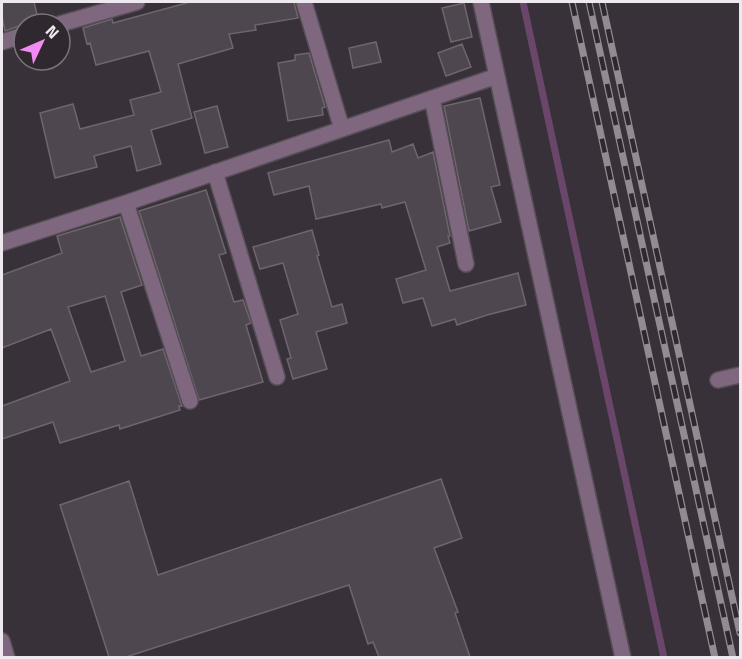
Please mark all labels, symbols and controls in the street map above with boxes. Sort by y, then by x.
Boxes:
north arrow [12,12,72,72]
text: N [40,19,65,44]

